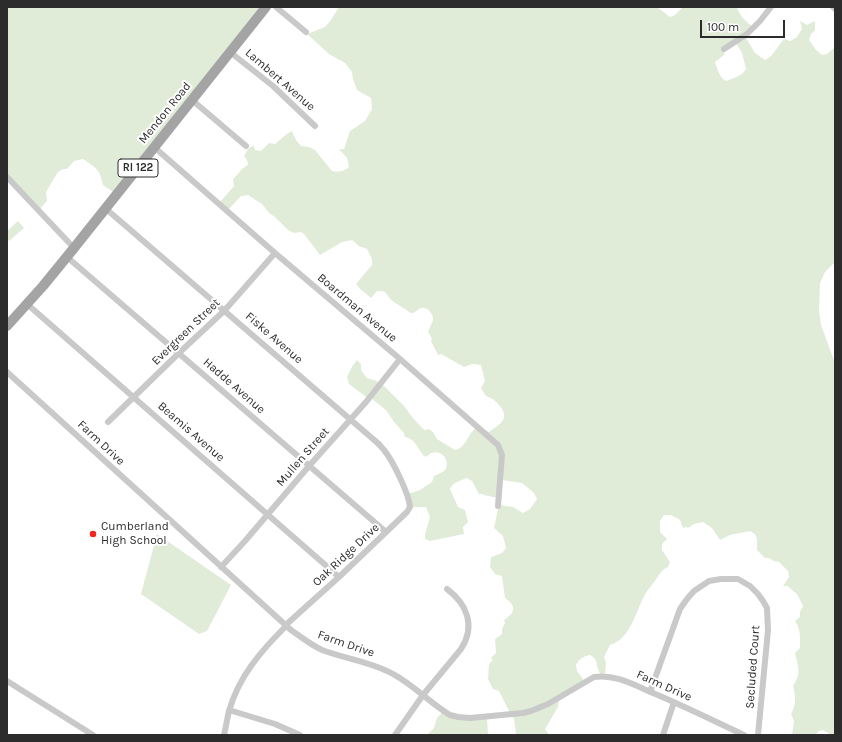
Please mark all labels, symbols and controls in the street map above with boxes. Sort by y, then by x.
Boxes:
scale bar [702,12,787,38]
text: 100 m [707,20,739,34]
street label: Lambert Avenue [242,46,318,114]
street label: Mendon Road [136,79,194,147]
road number: RI 122 [118,159,158,177]
street label: Boardman Avenue [314,271,400,345]
street label: Evergreen Street [149,296,223,368]
street label: Fiske Avenue [242,309,306,367]
street label: Hadde Avenue [200,355,268,417]
street label: Beamis Avenue [155,399,227,465]
street label: Farm Drive [74,418,128,468]
street label: Mullen Street [274,425,332,489]
place label: Cumberland High School [101,520,169,548]
street label: Oak Ridge Drive [310,520,382,590]
marker: Cumberland High School [88,529,98,539]
street label: Secluded Court [743,625,763,709]
street label: Farm Drive [316,628,376,660]
street label: Farm Drive [634,667,694,705]

